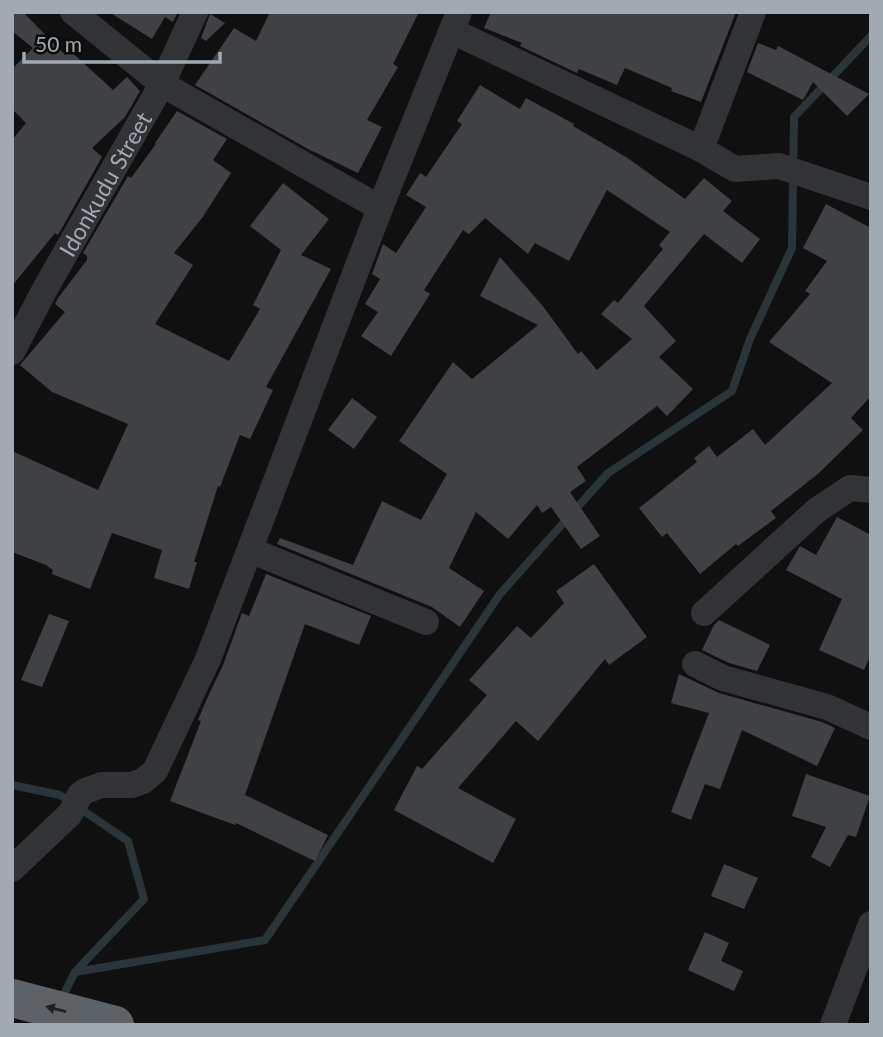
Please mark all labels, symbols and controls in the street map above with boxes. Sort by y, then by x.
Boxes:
scale bar [24,21,220,65]
text: 50 m [35,31,82,56]
street label: Idonkudu Street [53,106,158,261]
one-way arrow [45,1003,67,1014]

